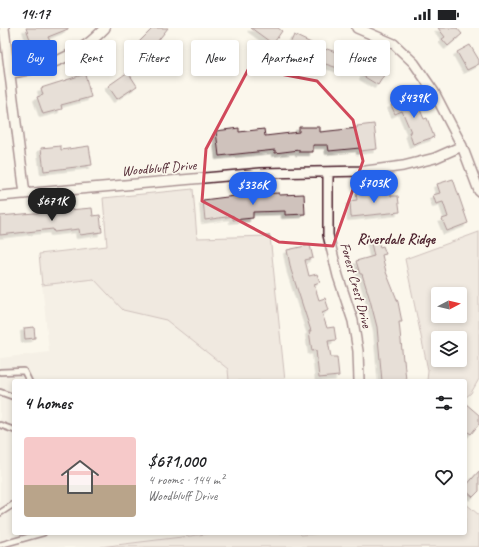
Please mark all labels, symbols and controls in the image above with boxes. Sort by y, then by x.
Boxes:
text: 14:17 [20,5,50,24]
chip: Buy [12,40,57,76]
chip: Rent [65,40,116,76]
chip: Filters [124,40,183,76]
chip: New [191,40,239,76]
chip: Apartment [247,40,326,76]
chip: House [334,40,390,76]
pin: $439K [386,85,442,119]
text: $439K [399,90,429,106]
street label: Woodbluff Drive [121,156,198,180]
pin: $703K [346,170,402,204]
pin: $336K [225,172,281,206]
text: $703K [359,175,389,191]
text: $336K [238,177,268,193]
pin: $671K [24,188,80,222]
text: $671K [37,193,67,209]
district label: Riverdale Ridge [357,230,436,249]
street label: Forest Crest Drive [336,241,376,331]
north arrow [431,287,467,323]
map controls [431,287,467,367]
button: layers [431,331,467,367]
icon: filters [433,392,455,414]
text: 4 homes [24,393,72,414]
text: $671,000 [148,451,205,472]
icon: home [56,453,104,501]
icon: heart [433,466,455,488]
text: 4 rooms · 144 m² [148,472,224,488]
text: Woodbluff Drive [148,488,217,504]

